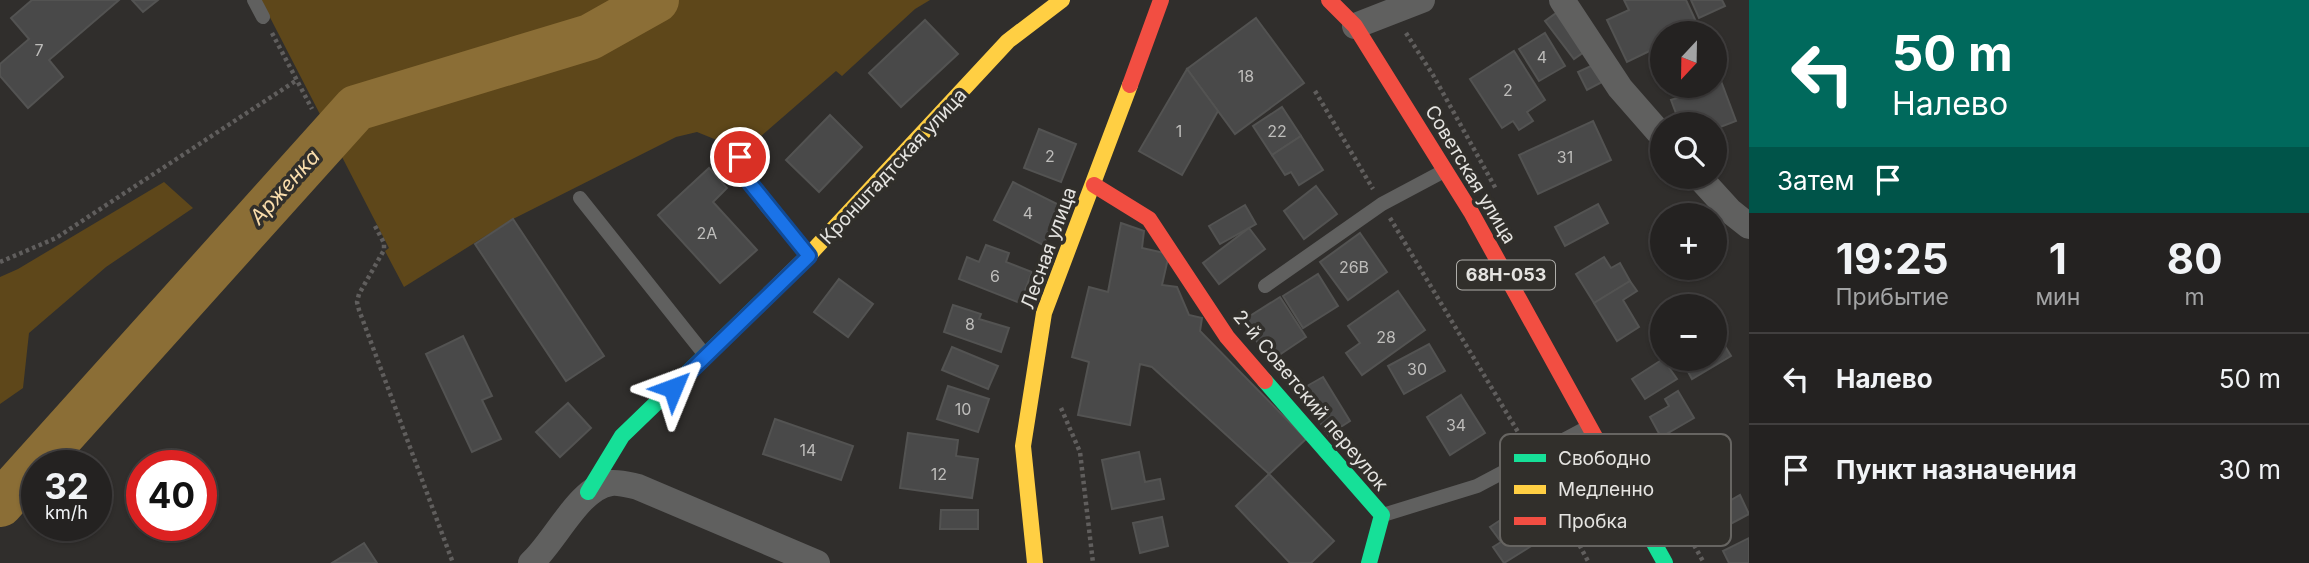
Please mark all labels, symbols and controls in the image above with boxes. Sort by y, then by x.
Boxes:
north arrow [1650,21,1727,98]
map controls [1650,21,1727,371]
text: 50 m [1892,24,2013,83]
icon: left [1777,28,1868,119]
house number: 7 [34,40,44,60]
house number: 4 [1537,47,1547,67]
house number: 18 [1238,66,1254,86]
house number: 2 [1503,80,1513,100]
street label: Кронштадтская улица [815,84,971,249]
text: Налево [1892,84,2008,123]
street label: Советская улица [1420,101,1521,248]
button: search [1650,112,1727,189]
house number: 1 [1176,121,1182,141]
house number: 22 [1267,121,1287,141]
pin [710,127,770,187]
icon: arrive [721,138,759,176]
water label: Арженка [244,144,325,230]
house number: 2 [1045,146,1055,166]
house number: 31 [1557,147,1573,167]
icon: arrive [1869,161,1907,199]
text: Затем [1777,165,1855,196]
street label: Лесная улица [1016,184,1081,312]
house number: 4 [1023,203,1033,223]
button: + [1650,203,1727,280]
house number: 2А [697,223,717,243]
text: 19:25 [1836,233,1949,284]
text: 1 [2049,233,2067,284]
text: 80 [2167,233,2222,284]
house number: 26В [1339,257,1369,277]
road number: 68Н-053 [1457,260,1555,290]
house number: 6 [990,266,1000,286]
text: Прибытие [1835,283,1949,311]
text: мин [2035,283,2080,311]
text: m [2185,283,2205,311]
button: − [1650,294,1727,371]
street label: 2-й Советский переулок [1228,305,1393,496]
house number: 8 [965,314,975,334]
house number: 28 [1376,327,1396,347]
position arrow [636,351,710,425]
house number: 30 [1407,359,1427,379]
icon: left [1777,360,1815,398]
text: Налево [1836,363,1933,394]
text: 50 m [2219,363,2281,394]
house number: 10 [955,399,971,419]
house number: 34 [1446,415,1466,435]
legend [1500,434,1731,546]
house number: 14 [800,440,816,460]
text: Свободно [1558,447,1651,470]
speed limit sign: 40 [126,450,217,541]
icon: arrive [1777,451,1815,489]
text: Пункт назначения [1836,454,2077,485]
text: 30 m [2218,454,2281,485]
house number: 12 [931,464,947,484]
text: 32 [44,465,89,507]
text: Медленно [1558,478,1654,501]
text: km/h [45,502,88,523]
text: Пробка [1558,510,1627,533]

